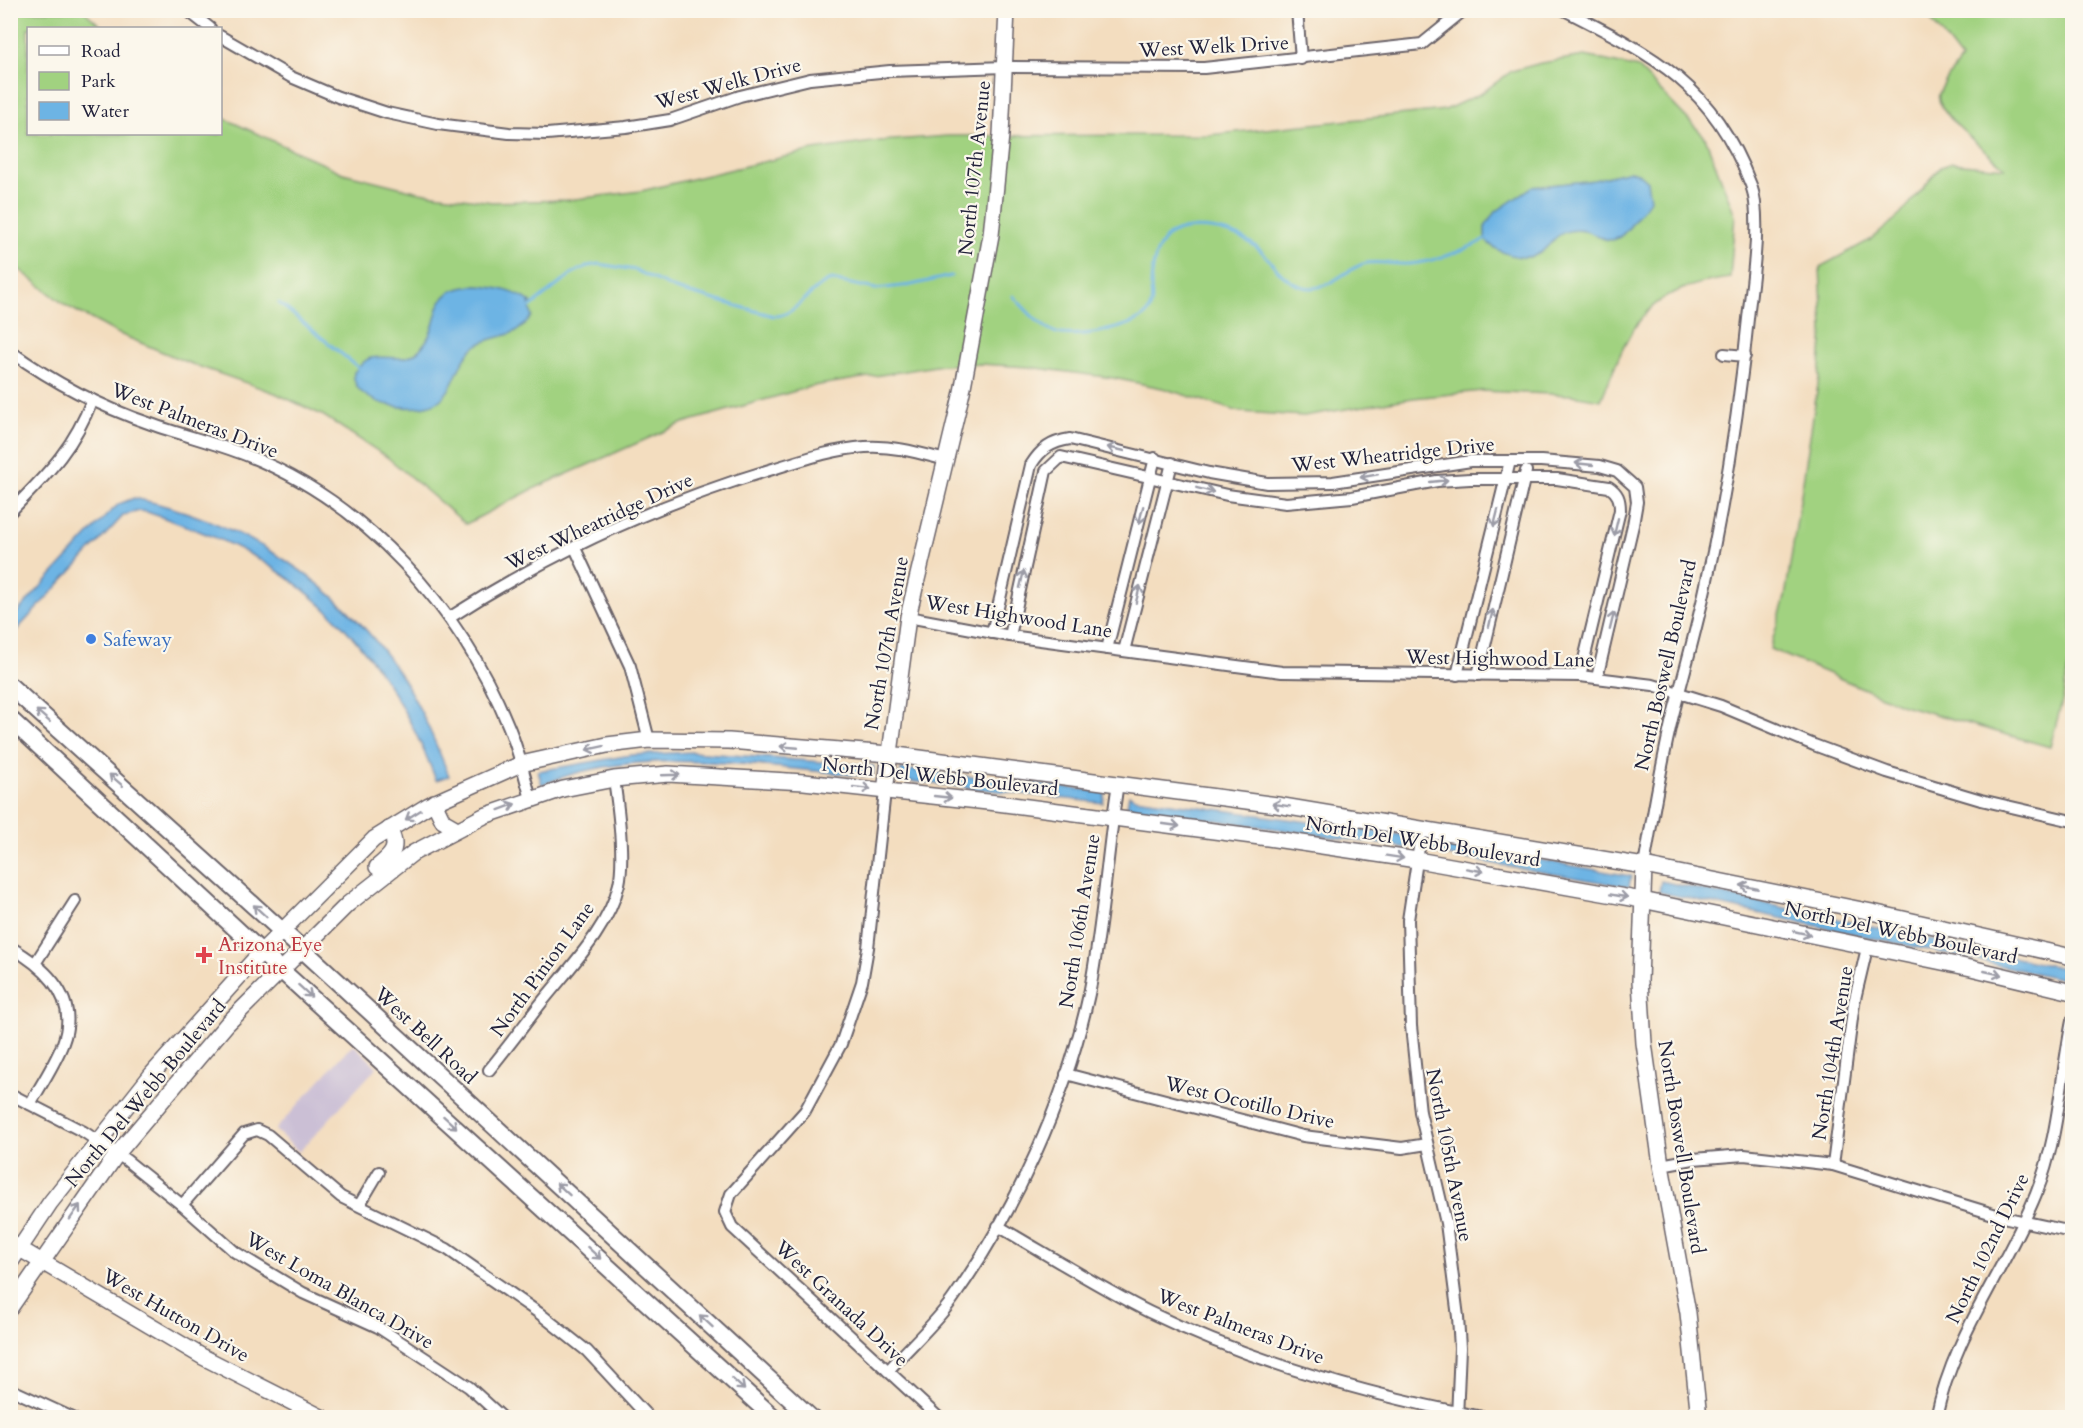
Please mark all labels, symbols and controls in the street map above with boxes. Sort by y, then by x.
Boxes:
legend [27,27,222,135]
street label: West Welk Drive [1137,29,1290,64]
text: Road [81,39,121,64]
street label: West Welk Drive [651,51,804,116]
text: Park [81,69,116,94]
street label: North 107th Avenue [952,79,997,257]
text: Water [80,99,130,124]
street label: West Palmeras Drive [106,376,283,465]
street label: West Wheatridge Drive [1289,430,1496,479]
one-way arrow [1107,443,1126,454]
one-way arrow [1574,459,1594,470]
street label: West Wheatridge Drive [500,466,697,577]
one-way arrow [1360,471,1380,482]
one-way arrow [1428,475,1448,486]
one-way arrow [1195,484,1214,496]
one-way arrow [1134,505,1146,524]
one-way arrow [1489,508,1501,527]
one-way arrow [1610,517,1621,536]
street label: North 107th Avenue [858,554,915,732]
street label: North Boswell Boulevard [1628,557,1703,773]
one-way arrow [1017,569,1029,588]
one-way arrow [1133,585,1145,604]
street label: West Highwood Lane [923,588,1114,645]
one-way arrow [1486,609,1498,628]
one-way arrow [1606,612,1618,631]
place label: Safeway [103,626,173,653]
marker: Safeway [84,632,98,646]
street label: West Highwood Lane [1404,643,1595,674]
one-way arrow [36,709,51,723]
one-way arrow [779,741,799,752]
one-way arrow [585,743,605,754]
street label: North Del Webb Boulevard [820,751,1060,802]
one-way arrow [660,769,680,780]
one-way arrow [109,773,124,787]
one-way arrow [852,783,872,794]
one-way arrow [932,792,952,803]
one-way arrow [1272,800,1291,811]
one-way arrow [497,801,516,812]
one-way arrow [405,809,422,821]
street label: North Del Webb Boulevard [1303,810,1543,873]
one-way arrow [1160,819,1180,830]
street label: North 106th Avenue [1052,832,1107,1010]
one-way arrow [1384,851,1404,862]
one-way arrow [1464,865,1484,876]
one-way arrow [1739,881,1759,892]
one-way arrow [1609,891,1628,902]
street label: North Del Webb Boulevard [1782,895,2020,970]
street label: North Pinion Lane [484,896,601,1042]
one-way arrow [253,904,268,918]
one-way arrow [1792,928,1812,939]
place label: Arizona Eye Institute [218,931,322,981]
marker: Arizona Eye Institute [195,946,213,964]
street label: North 104th Avenue [1805,964,1860,1142]
one-way arrow [1983,968,2002,980]
street label: West Bell Road [368,980,483,1090]
one-way arrow [298,984,313,998]
street label: North Del Webb Boulevard [59,993,232,1193]
street label: North Boswell Boulevard [1651,1038,1712,1256]
street label: North 105th Avenue [1419,1066,1480,1244]
street label: West Ocotillo Drive [1161,1070,1337,1135]
one-way arrow [442,1115,457,1129]
street label: North 102nd Drive [1939,1168,2036,1328]
one-way arrow [555,1182,570,1196]
one-way arrow [69,1204,81,1220]
street label: West Loma Blanca Drive [240,1225,439,1356]
street label: West Granada Drive [768,1233,915,1373]
one-way arrow [586,1246,601,1260]
street label: West Hutton Drive [96,1262,254,1369]
street label: West Palmeras Drive [1152,1282,1329,1371]
one-way arrow [699,1314,714,1328]
one-way arrow [730,1377,745,1391]

